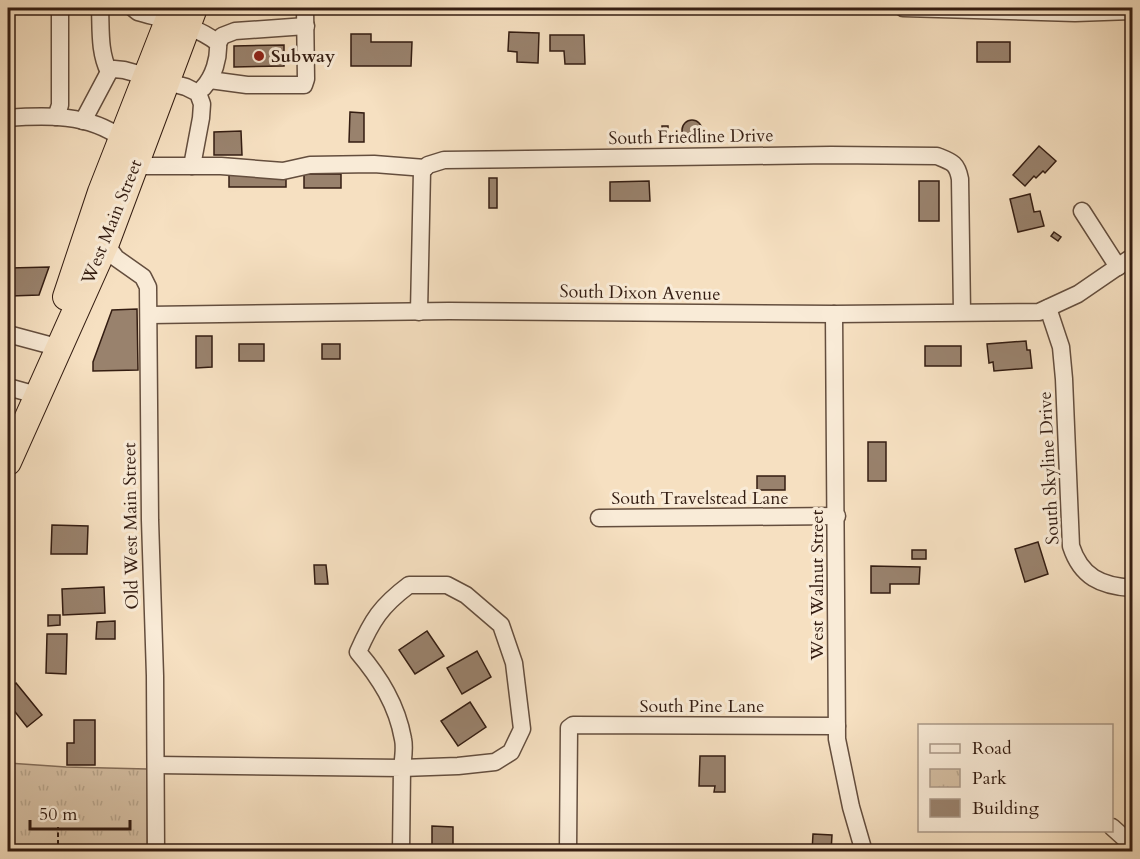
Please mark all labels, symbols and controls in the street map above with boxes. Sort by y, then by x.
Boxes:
place label: Subway [271,44,336,69]
marker: Subway [252,49,266,63]
street label: South Friedline Drive [608,123,774,151]
street label: West Main Street [75,155,149,289]
street label: South Dixon Avenue [559,279,721,307]
street label: South Skyline Drive [1032,391,1066,545]
street label: Old West Main Street [117,442,145,610]
street label: South Travelstead Lane [611,486,789,511]
street label: West Walnut Street [805,509,830,661]
street label: South Pine Lane [639,694,765,719]
legend [918,724,1113,832]
text: Road [972,736,1012,761]
text: Park [972,766,1007,791]
scale bar [30,793,130,831]
text: Building [972,796,1040,821]
text: 50 m [39,802,78,827]

